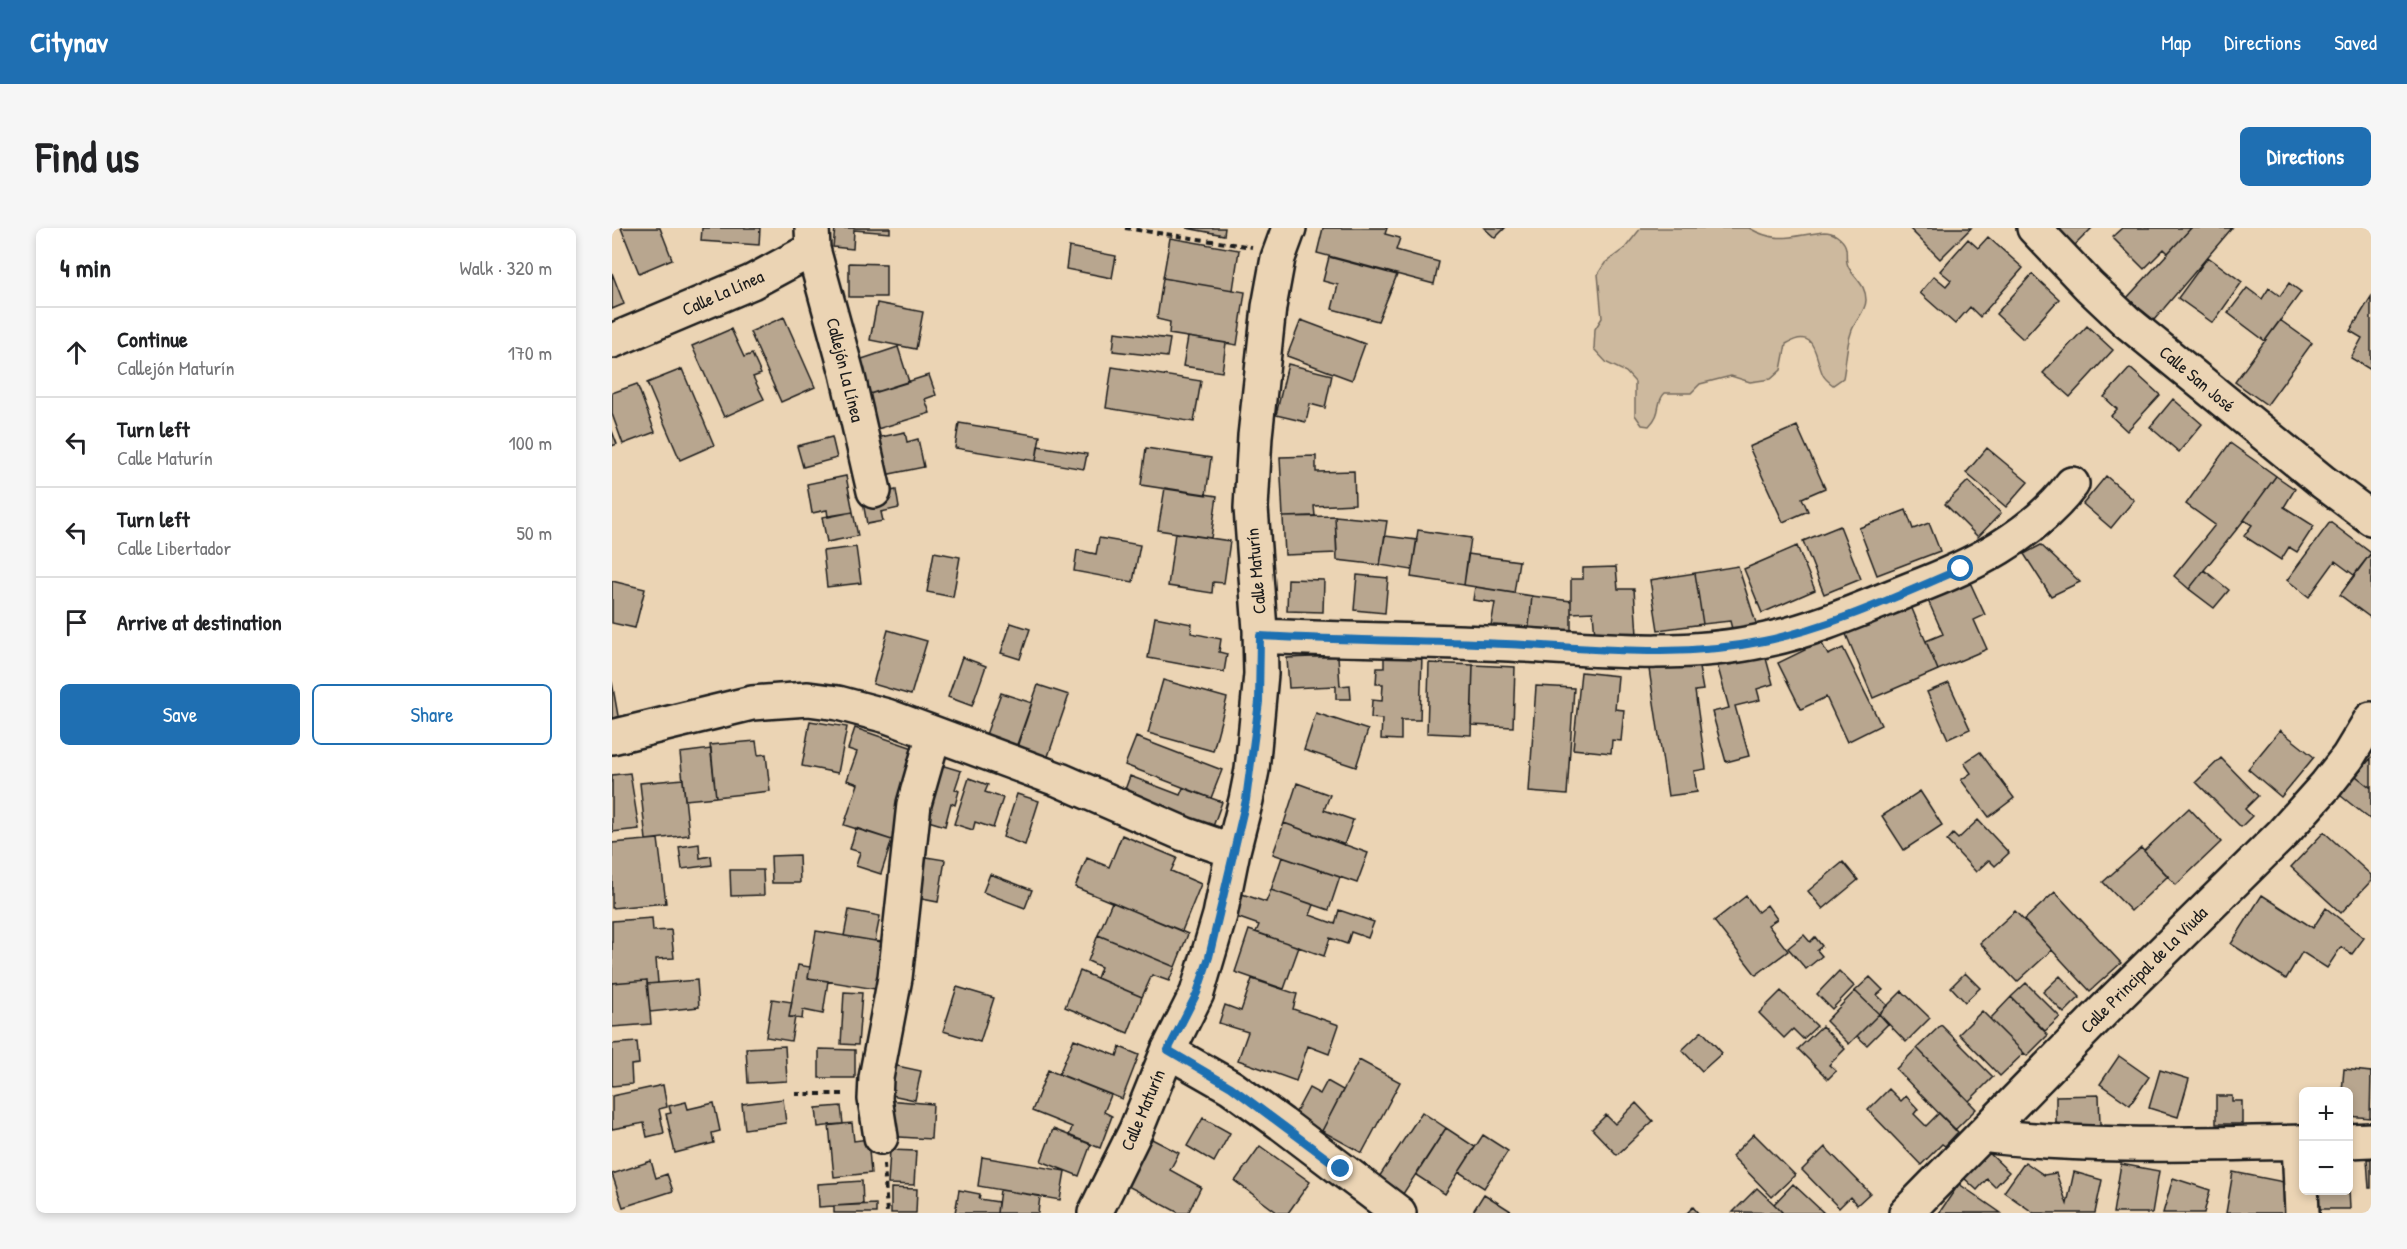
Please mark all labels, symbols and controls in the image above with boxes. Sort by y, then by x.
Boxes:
text: Citynav [30,23,108,61]
text: Map [2161,28,2191,57]
text: Directions [2224,28,2301,57]
text: Saved [2334,28,2377,57]
button: Directions [2240,127,2371,186]
text: Find us [36,128,139,185]
text: 4 min [60,250,111,285]
text: Walk · 320 m [460,254,552,281]
street label: Calle La Línea [678,263,768,322]
street label: Callejón La Línea [820,315,871,425]
text: Continue [117,324,188,354]
icon: ahead [60,336,93,369]
text: 170 m [508,339,552,366]
street label: Calle San José [2154,340,2240,418]
text: Callejón Maturín [117,354,235,381]
text: Turn left [117,414,190,444]
icon: left [60,426,93,459]
text: 100 m [509,429,552,456]
text: Calle Maturín [117,444,213,471]
text: Turn left [117,504,190,534]
icon: left [60,516,93,549]
text: 50 m [516,519,552,546]
street label: Calle Maturín [1239,527,1272,615]
text: Calle Libertador [117,534,231,561]
route start [1947,555,1973,581]
icon: arrive [60,606,93,639]
text: Arrive at destination [117,607,282,637]
button: Save [60,684,300,745]
button: Share [312,684,552,745]
street label: Calle Principal de La Viuda [2075,901,2213,1039]
street label: Calle Maturín [1114,1065,1171,1154]
map controls [2299,1087,2353,1195]
button: + [2299,1087,2353,1141]
button: − [2299,1141,2353,1195]
route end [1327,1155,1353,1181]

